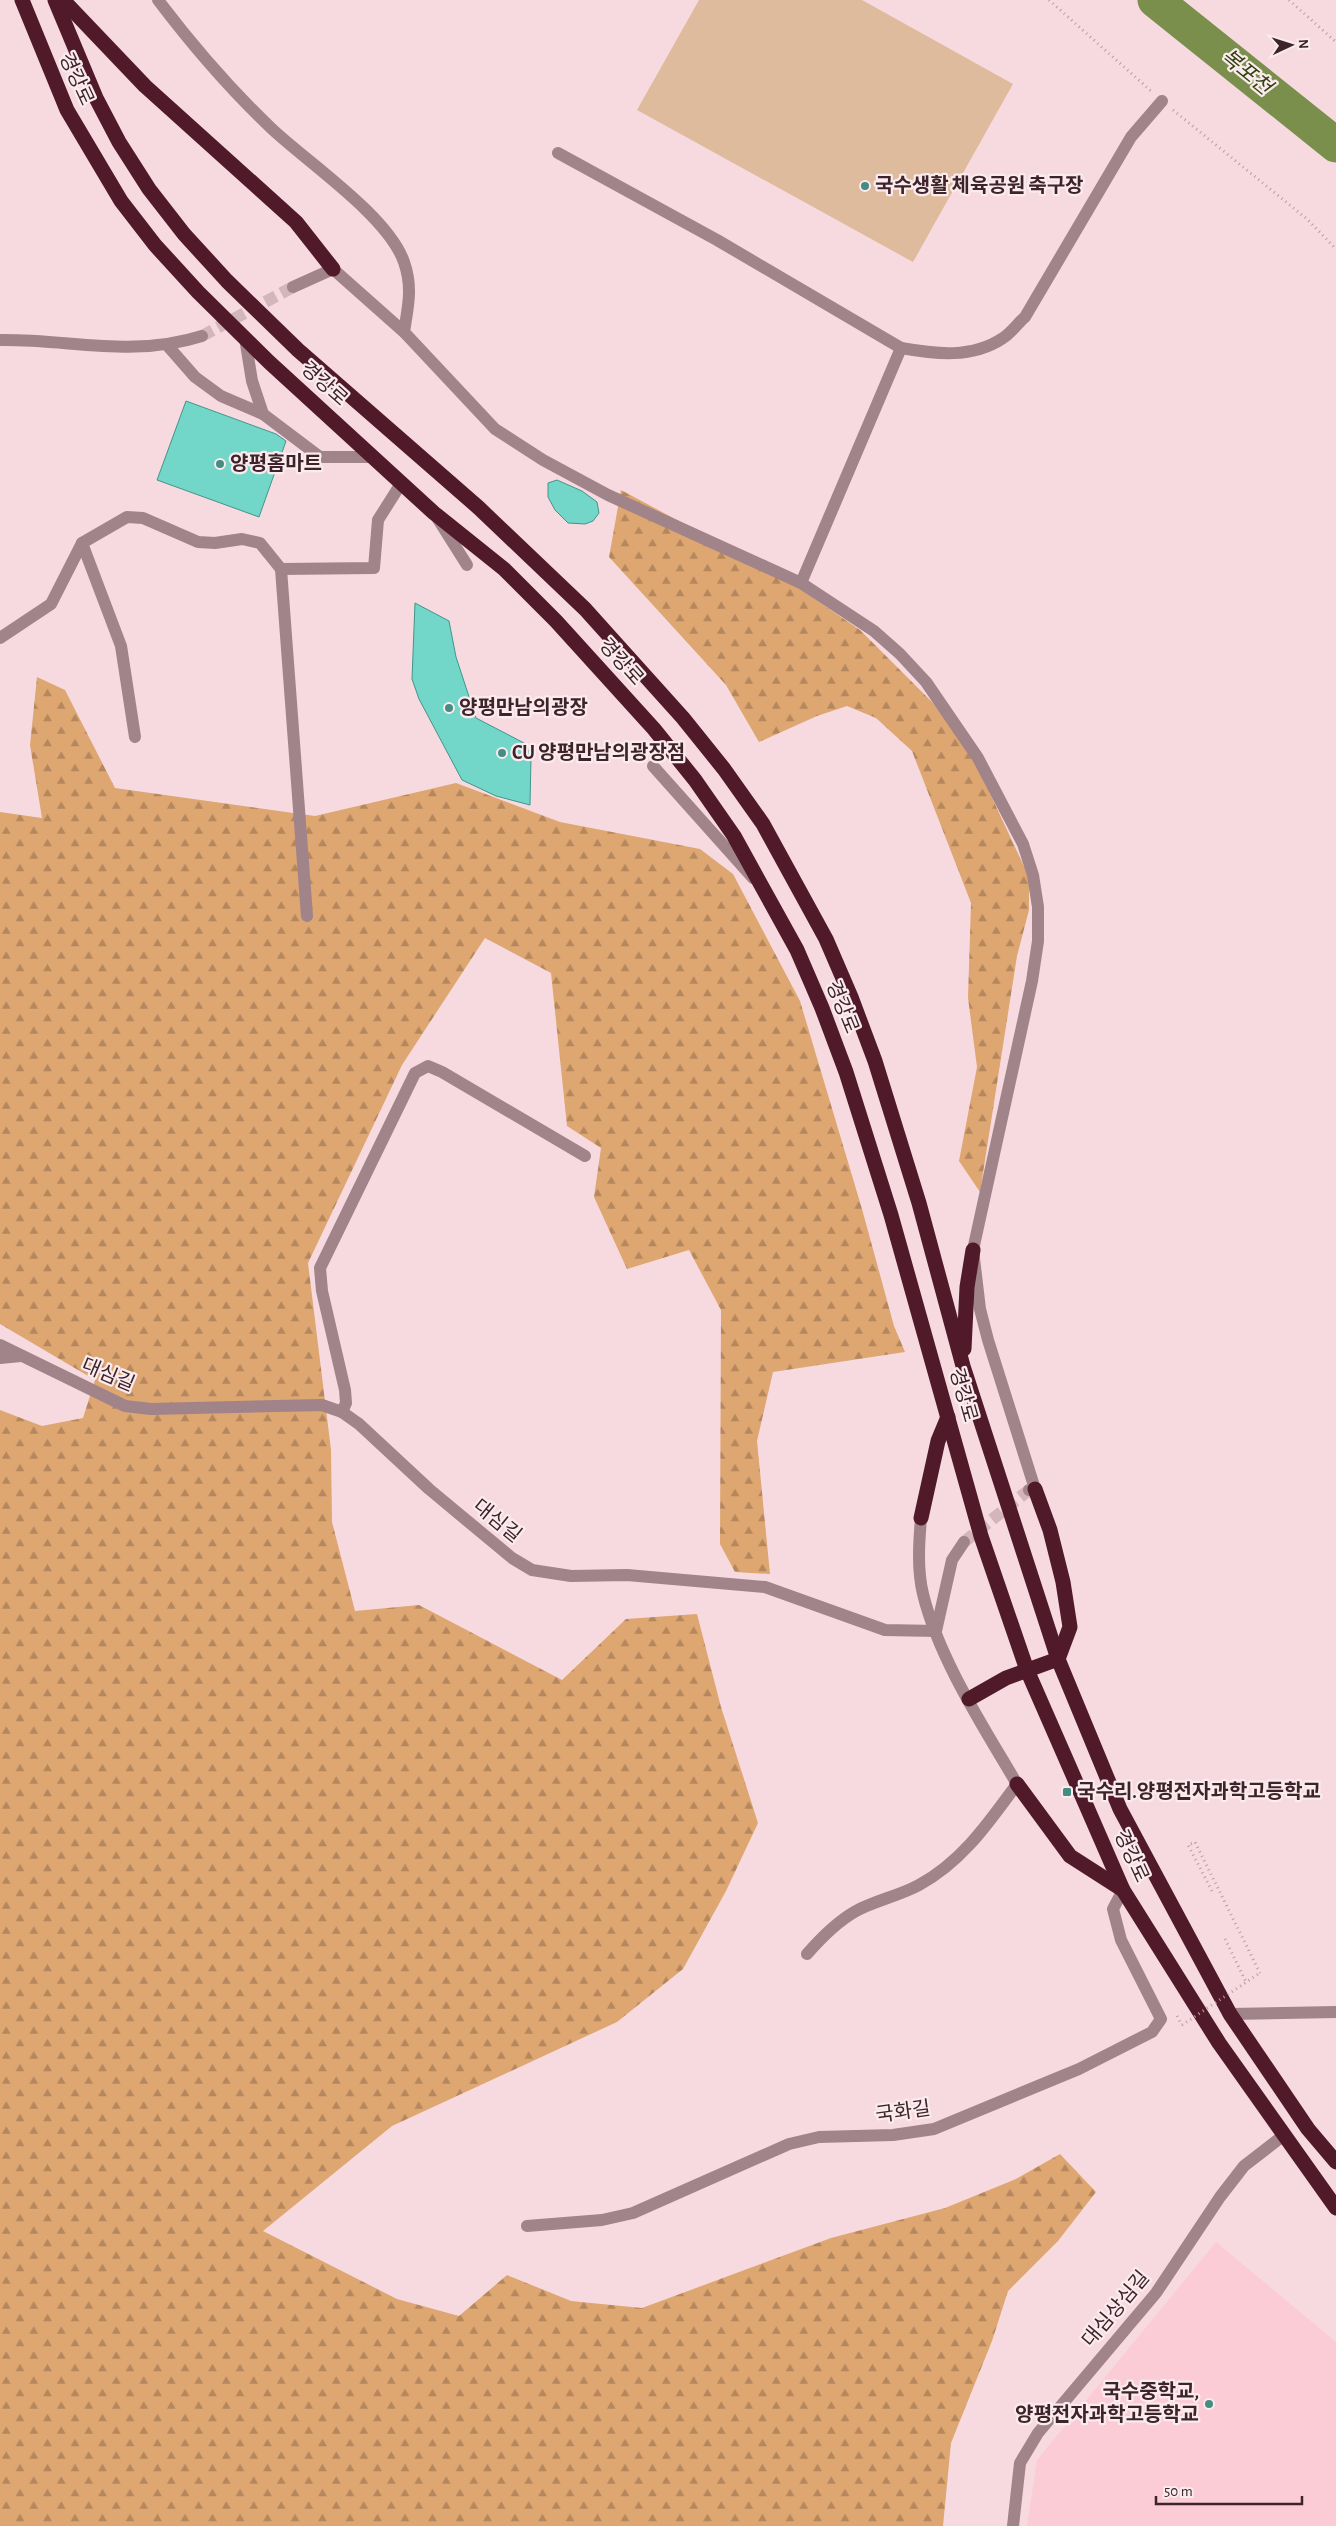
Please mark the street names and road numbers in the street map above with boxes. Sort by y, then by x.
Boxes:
street label: 경강로 [55,49,98,108]
street label: 경강로 [297,357,352,410]
street label: 경강로 [595,634,648,689]
street label: 경강로 [822,977,863,1036]
street label: 대심길 [79,1354,138,1395]
street label: 경강로 [946,1365,981,1424]
street label: 대심길 [469,1495,525,1546]
street label: 경강로 [1110,1826,1153,1885]
street label: 국화길 [874,2097,932,2126]
street label: 대심상심길 [1078,2267,1153,2351]

